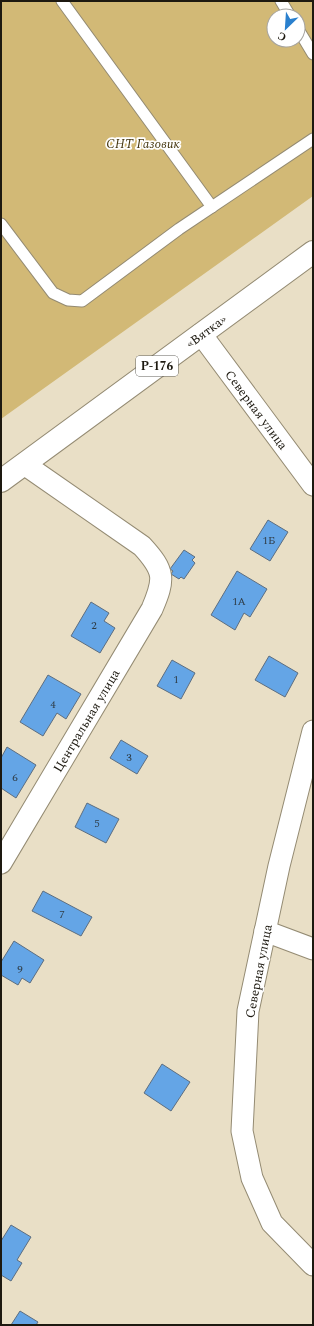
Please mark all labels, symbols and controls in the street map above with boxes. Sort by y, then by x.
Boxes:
north arrow [266,8,306,48]
text: С [275,27,289,46]
park label: СНТ Газовик [106,134,180,154]
street label: «Вятка» [182,309,231,353]
road number: Р-176 [136,356,178,376]
street label: Северная улица [220,366,293,455]
house number: 1Б [263,532,275,549]
house number: 1А [232,593,246,610]
house number: 2 [91,617,97,634]
street label: Центральная улица [48,665,126,776]
house number: 1 [173,671,179,688]
house number: 4 [50,696,56,713]
house number: 3 [126,749,132,766]
house number: 6 [12,769,18,786]
house number: 5 [94,815,100,832]
house number: 7 [59,906,65,923]
street label: Северная улица [240,922,278,1020]
house number: 9 [17,961,23,978]

